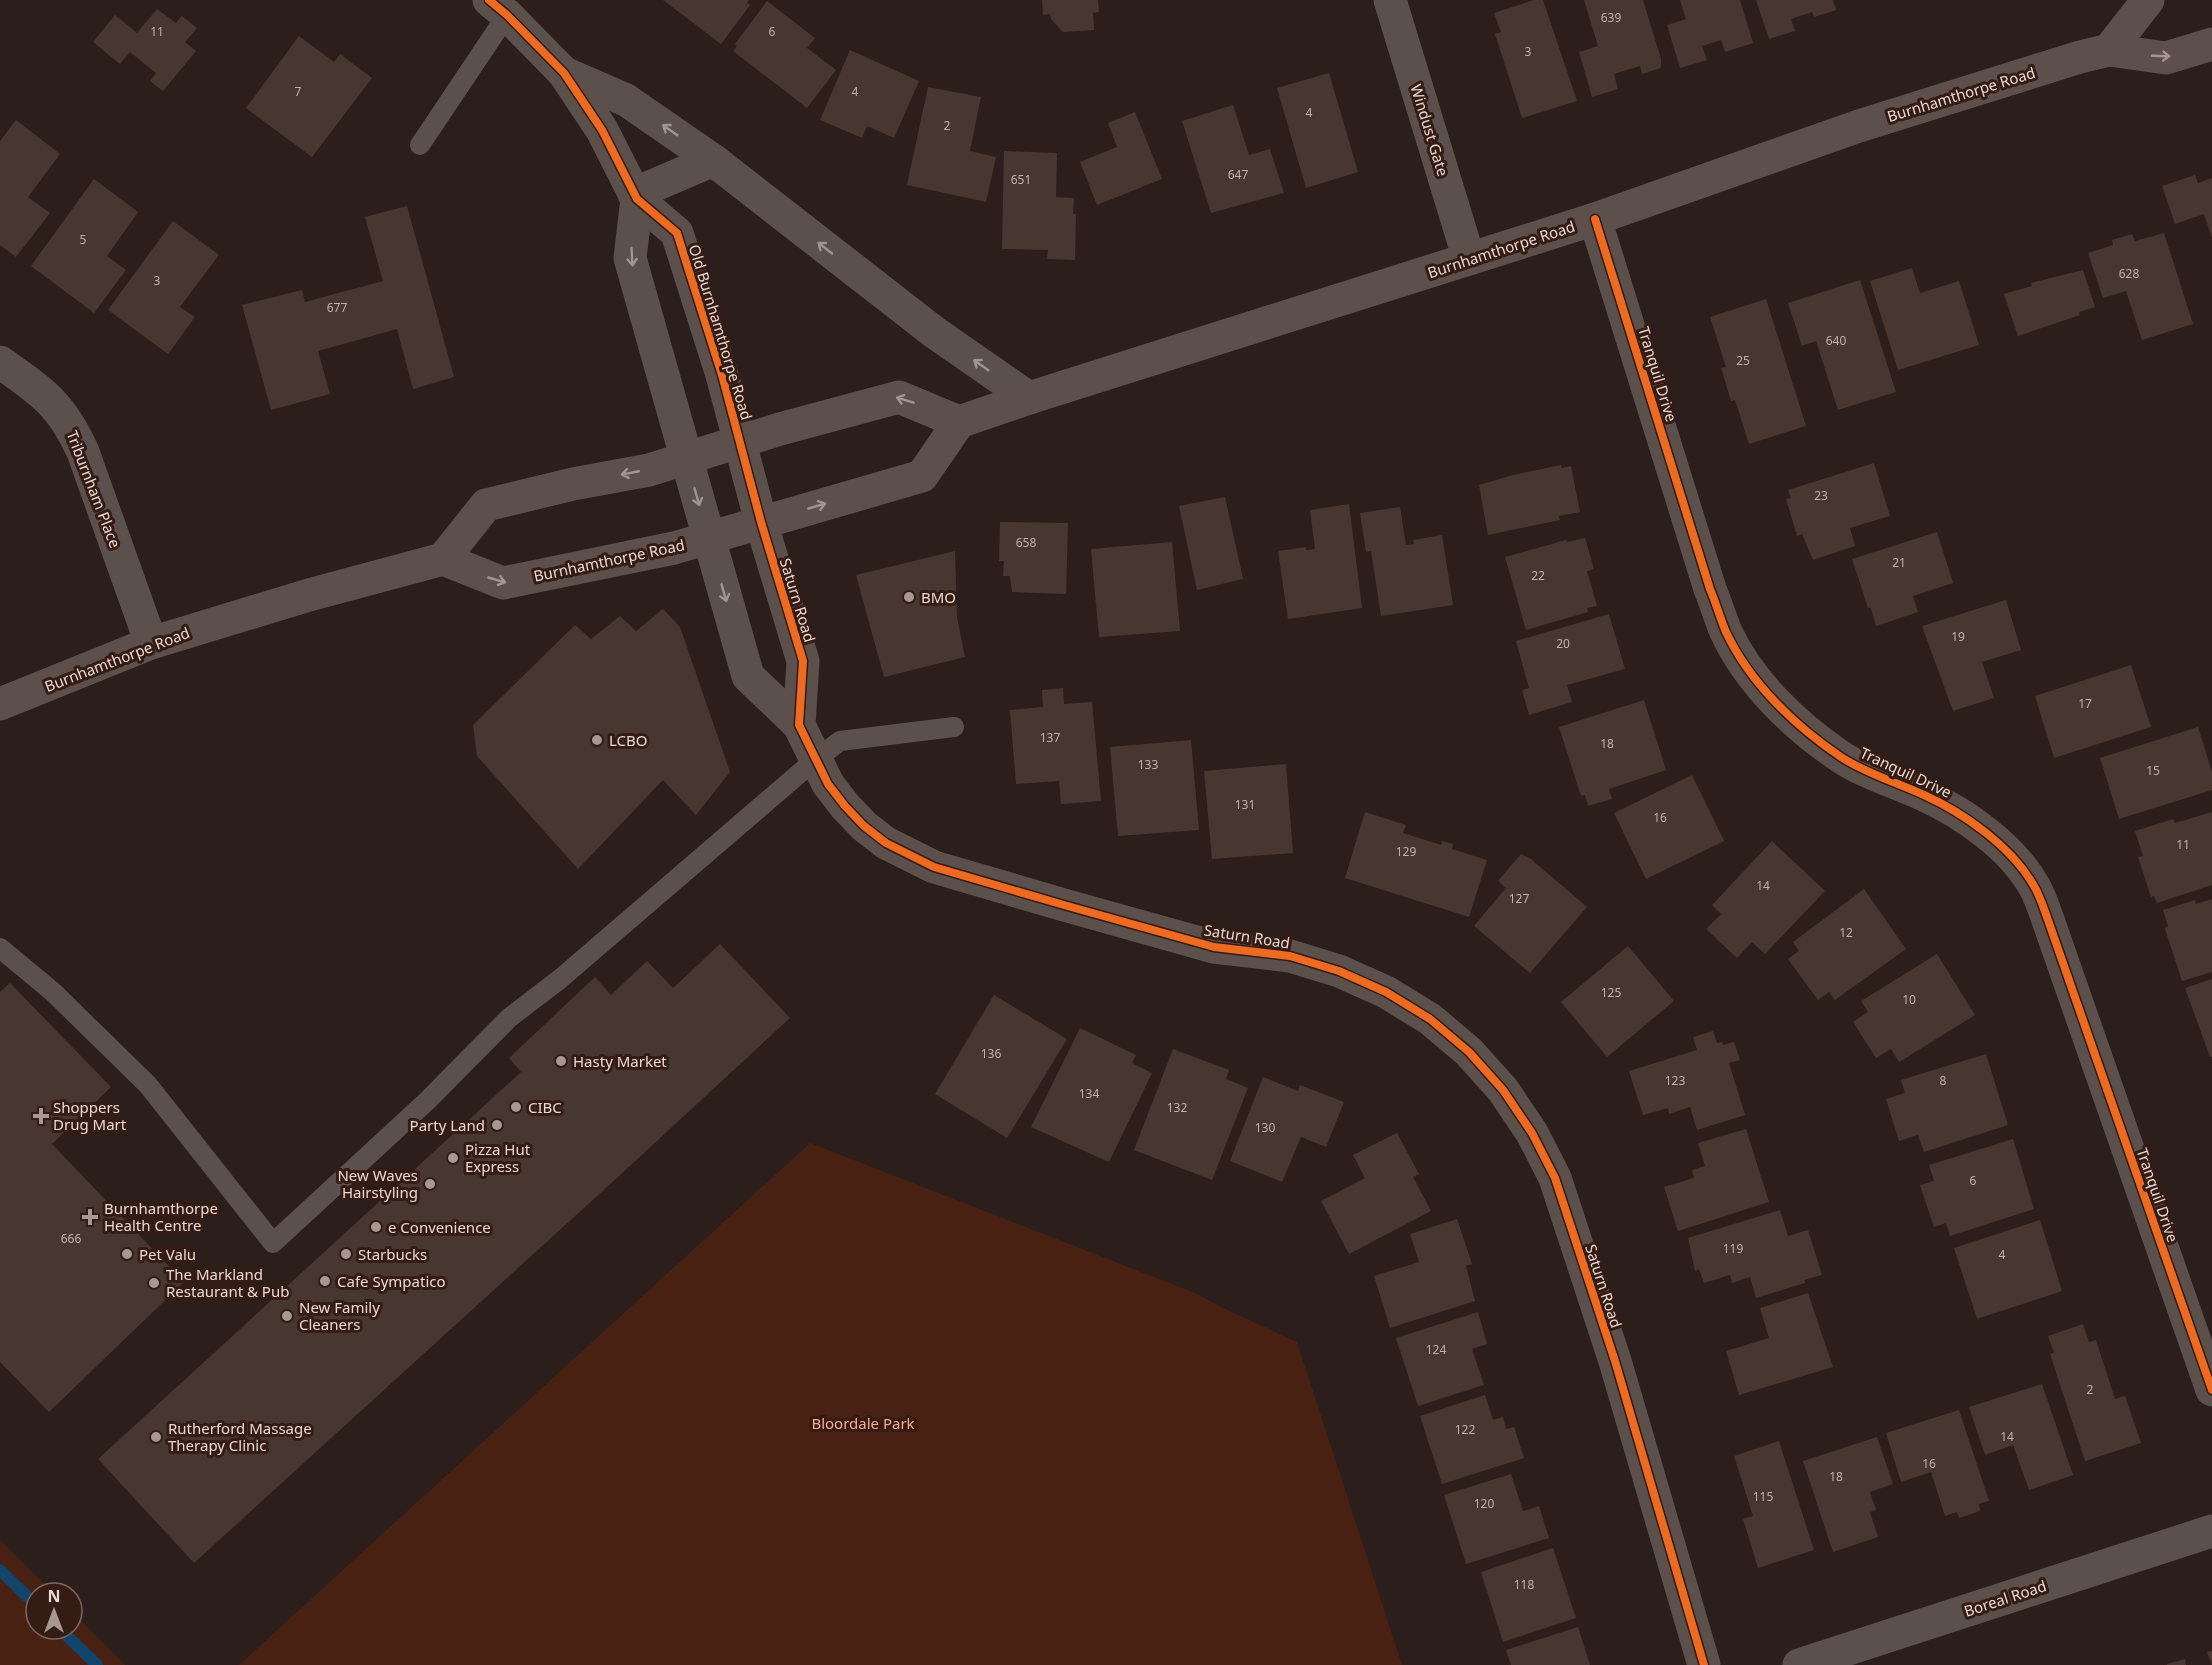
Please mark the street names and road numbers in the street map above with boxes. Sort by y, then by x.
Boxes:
street label: Burnhamthorpe Road [1885,62,2037,126]
street label: Windust Gate [1407,82,1453,178]
street label: Burnhamthorpe Road [1425,216,1577,282]
street label: Old Burnhamthorpe Road [685,242,757,422]
street label: Tranquil Drive [1634,324,1682,424]
street label: Triburnham Place [62,427,126,551]
street label: Burnhamthorpe Road [532,534,686,586]
street label: Saturn Road [776,556,820,644]
street label: Burnhamthorpe Road [42,622,192,696]
street label: Tranquil Drive [1857,742,1955,802]
street label: Saturn Road [1203,919,1291,953]
street label: Tranquil Drive [2133,1145,2183,1245]
street label: Saturn Road [1581,1242,1627,1330]
street label: Boreal Road [1961,1575,2049,1621]

